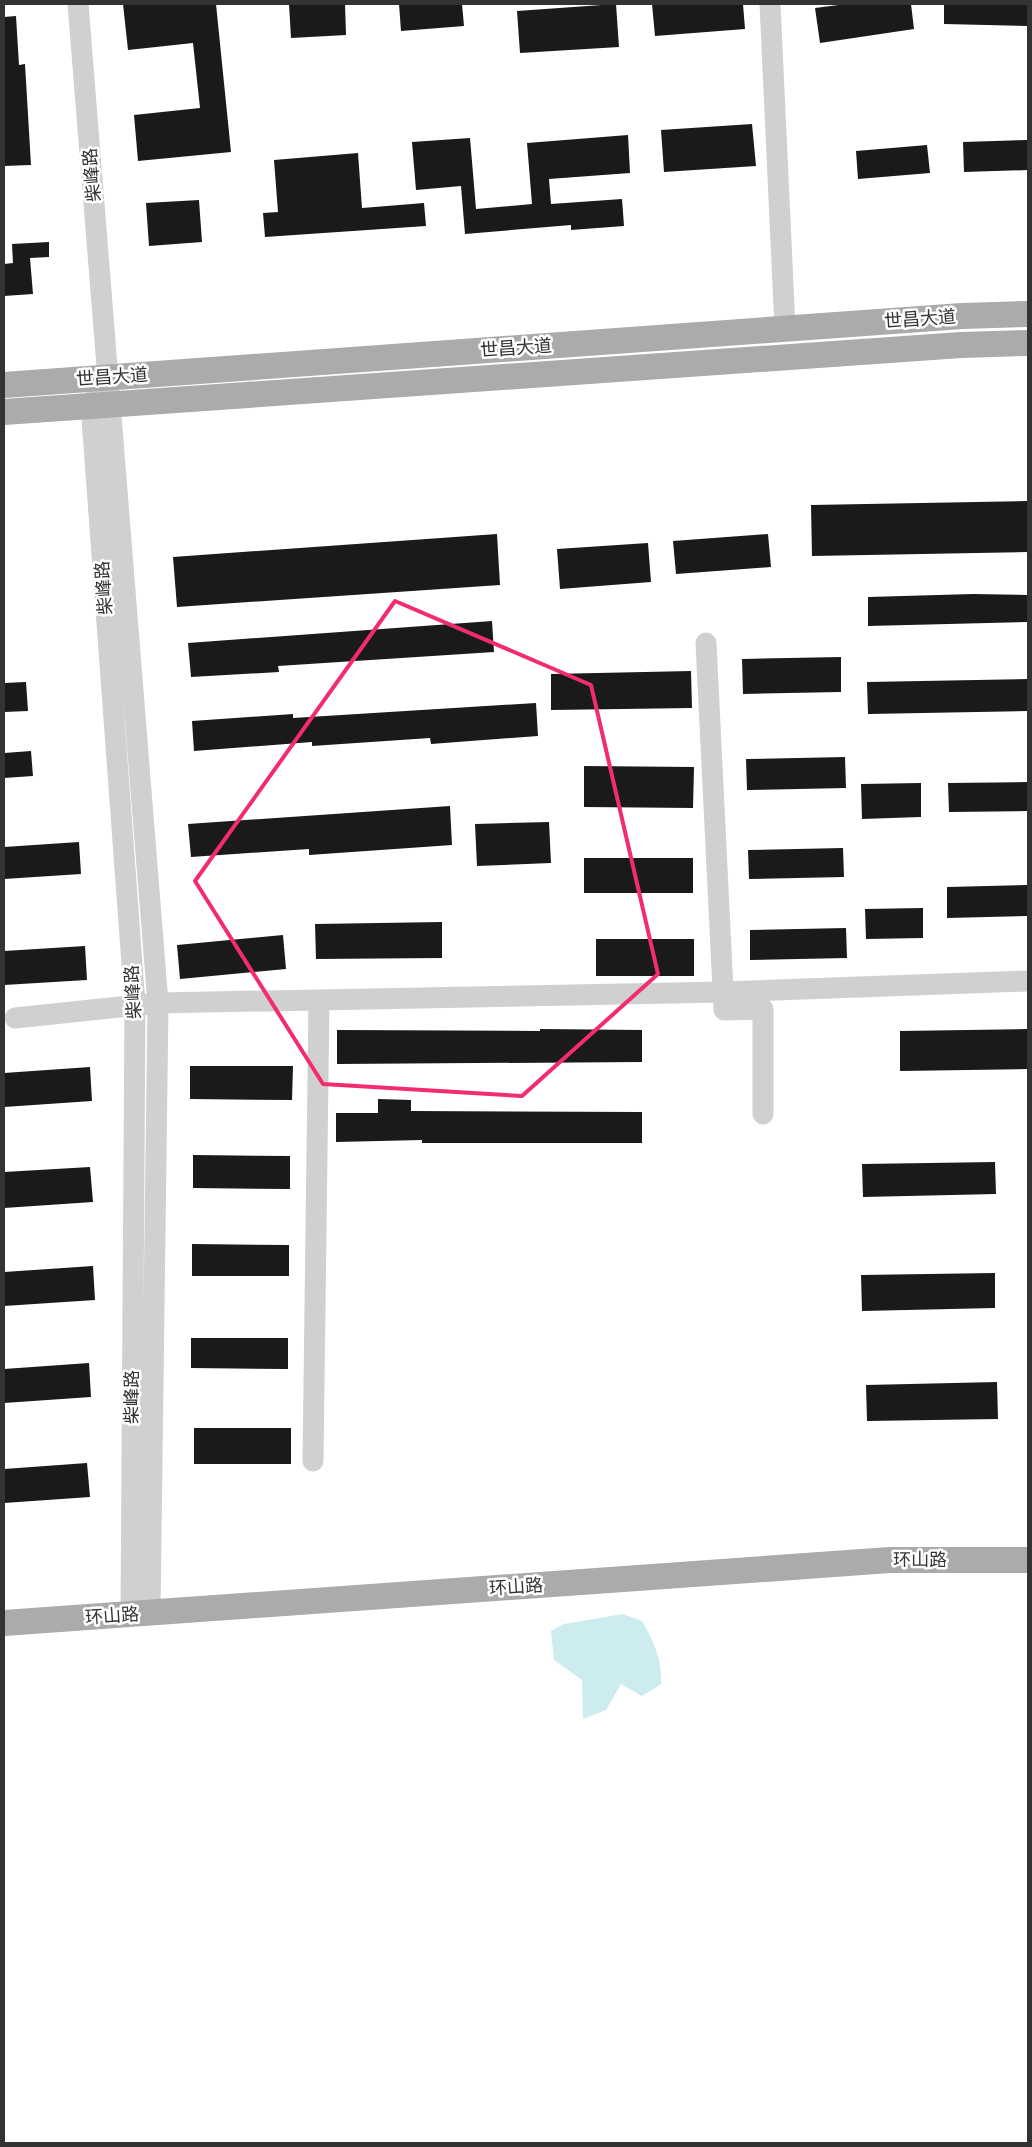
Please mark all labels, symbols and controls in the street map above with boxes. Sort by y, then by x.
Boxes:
street label: 柴峰路 [80,147,104,203]
street label: 世昌大道 [883,307,957,331]
street label: 世昌大道 [479,336,553,360]
street label: 世昌大道 [75,365,149,389]
street label: 柴峰路 [92,560,116,616]
street label: 柴峰路 [122,965,144,1019]
street label: 柴峰路 [122,1370,142,1424]
street label: 环山路 [893,1550,947,1570]
street label: 环山路 [488,1575,544,1599]
street label: 环山路 [84,1604,140,1628]

